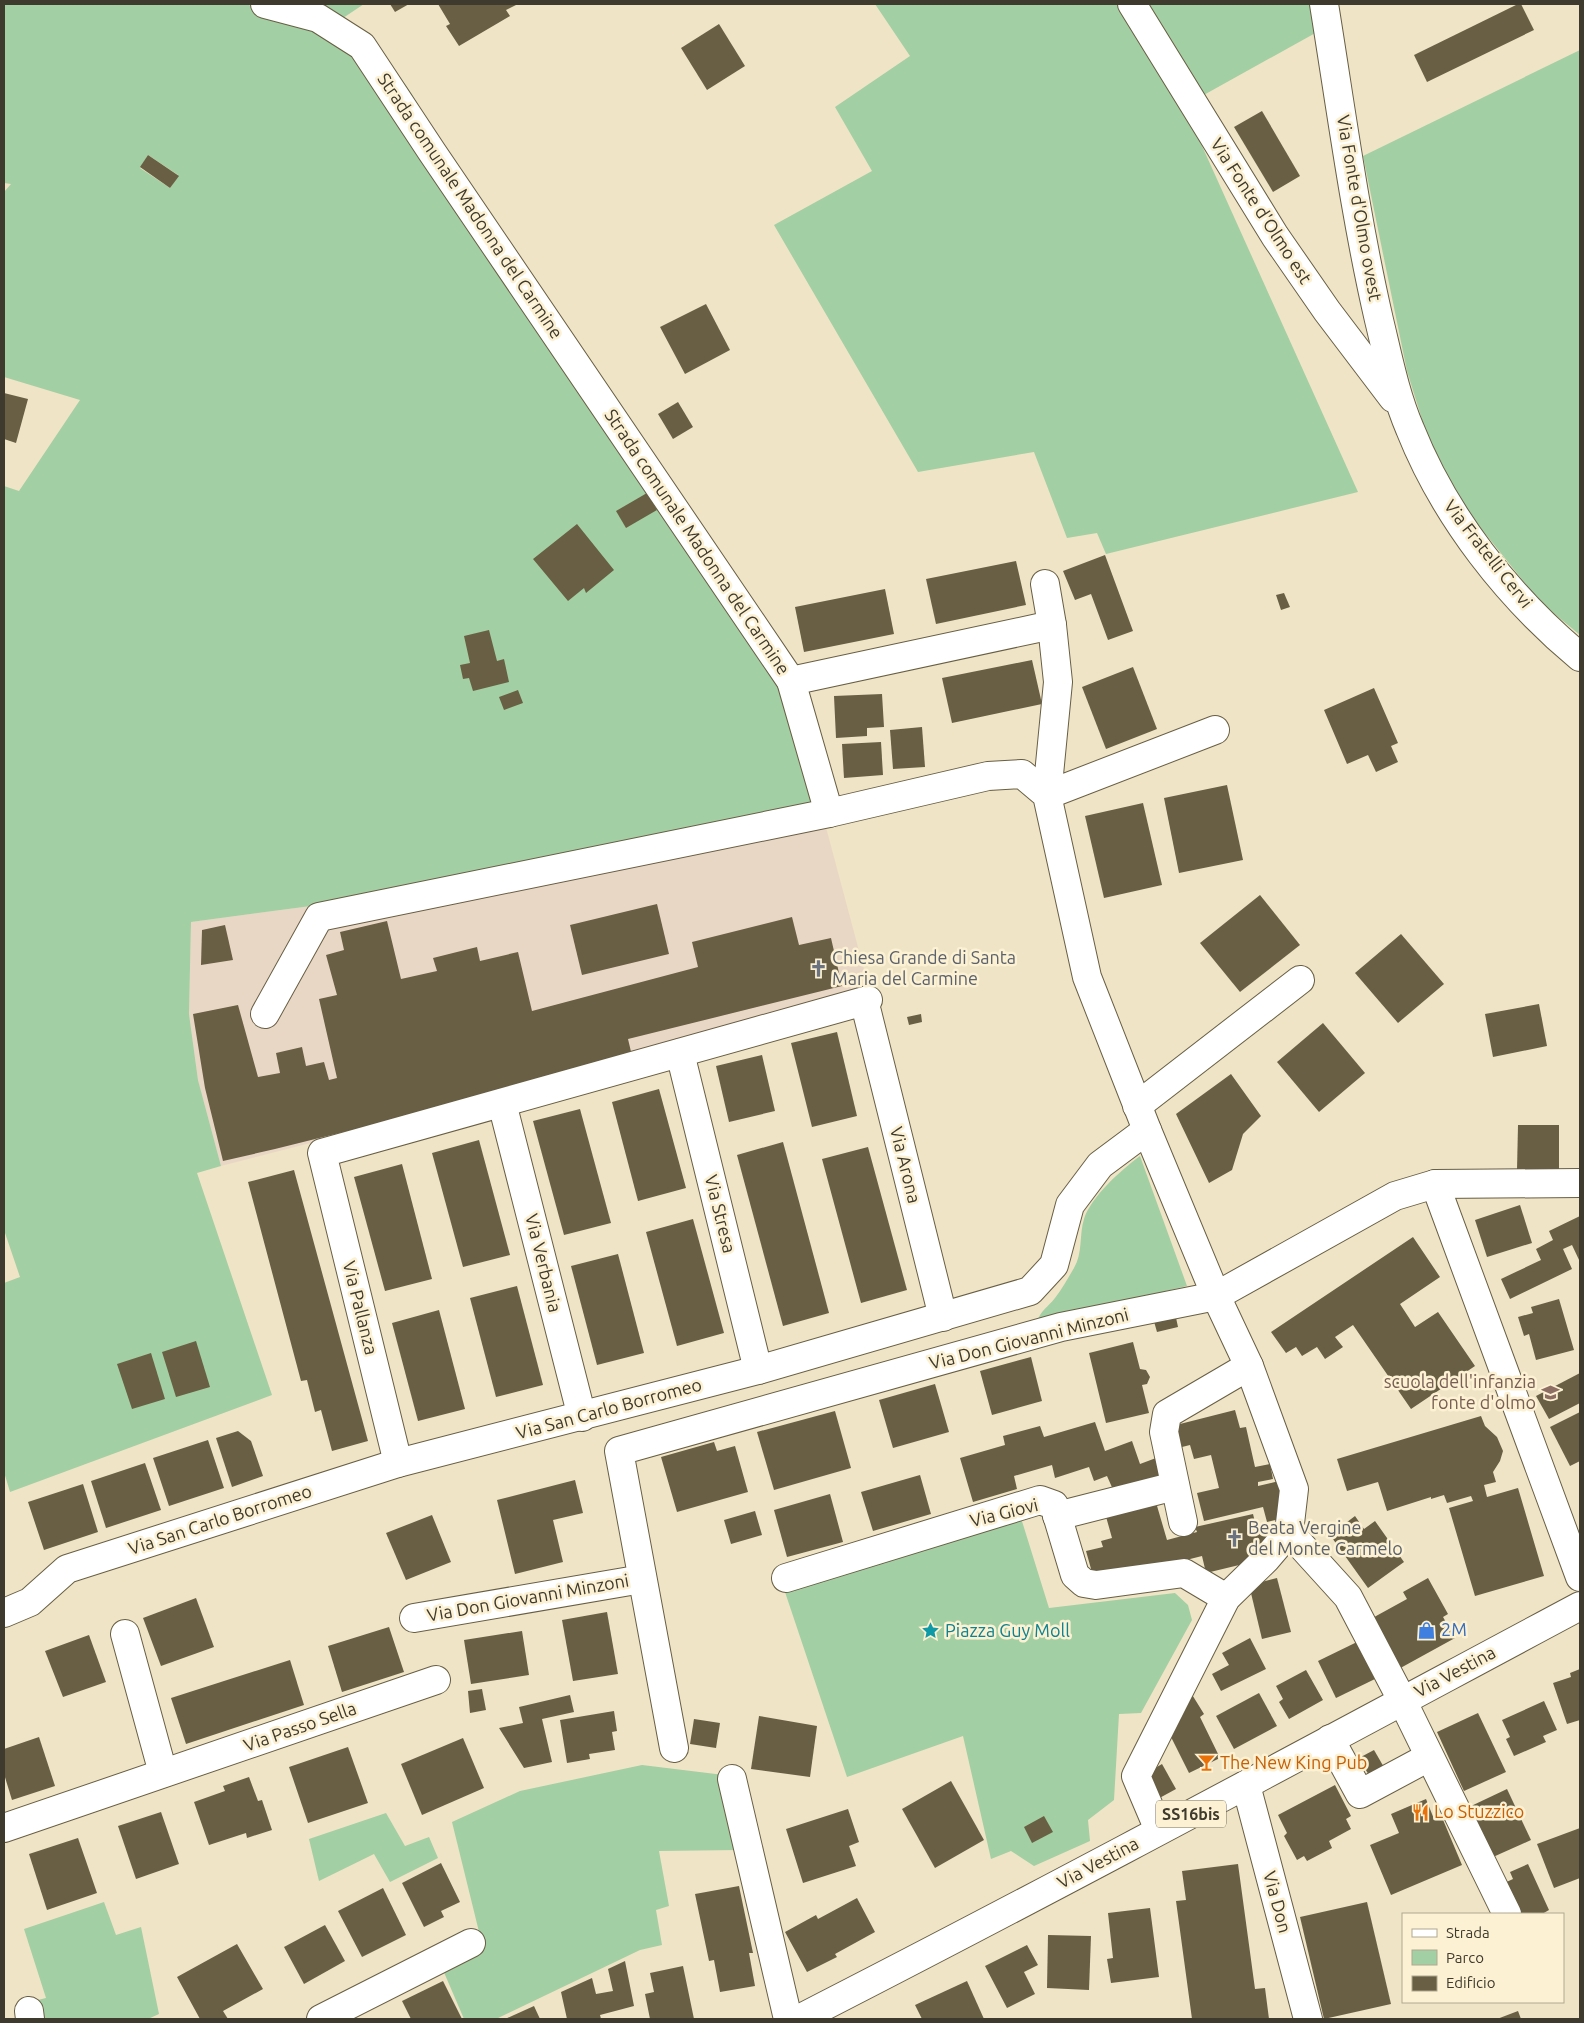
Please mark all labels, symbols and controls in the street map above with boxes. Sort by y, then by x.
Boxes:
street label: Strada comunale Madonna del Carmine [374,69,567,342]
street label: Via Fonte d'Olmo ovest [1334,113,1386,302]
street label: Via Fonte d'Olmo est [1207,134,1316,287]
street label: Strada comunale Madonna del Carmine [601,405,794,678]
street label: Via Fratelli Cervi [1441,496,1537,611]
place label: Chiesa Grande di Santa Maria del Carmine [832,947,1016,988]
church icon: Chiesa Grande di Santa Maria del Carmine [808,958,828,978]
street label: Via Arona [887,1124,925,1205]
street label: Via Stresa [702,1172,740,1255]
street label: Via Verbania [522,1211,566,1314]
street label: Via Pallanza [340,1259,382,1357]
street label: Via Don Giovanni Minzoni [927,1304,1131,1373]
place label: scuola dell'infanzia fonte d'olmo [1384,1371,1536,1412]
street label: Via San Carlo Borromeo [514,1374,704,1442]
school or university icon: scuola dell'infanzia fonte d'olmo [1540,1382,1560,1402]
street label: Via San Carlo Borromeo [126,1480,314,1558]
street label: Via Giovi [968,1494,1040,1530]
place label: Beata Vergine del Monte Carmelo [1248,1517,1403,1558]
church icon: Beata Vergine del Monte Carmelo [1224,1528,1244,1548]
street label: Via Don Giovanni Minzoni [425,1569,630,1625]
place label: 2M [1441,1619,1467,1639]
place label: Piazza Guy Moll [945,1620,1070,1640]
shop icon: 2M [1417,1620,1437,1640]
place icon: Piazza Guy Moll [921,1621,941,1641]
street label: Via Vestina [1410,1641,1499,1701]
street label: Via Passo Sella [241,1697,359,1755]
place label: The New King Pub [1220,1752,1367,1772]
bar icon: The New King Pub [1196,1753,1216,1773]
road number: SS16bis [1156,1800,1226,1828]
place label: Lo Stuzzico [1434,1801,1524,1821]
restaurant icon: Lo Stuzzico [1410,1802,1430,1822]
street label: Via Vestina [1053,1832,1142,1892]
street label: Via Don [1260,1869,1296,1935]
legend [1402,1913,1564,2003]
text: Strada [1446,1924,1490,1941]
text: Parco [1446,1949,1484,1966]
text: Edificio [1446,1974,1495,1991]

